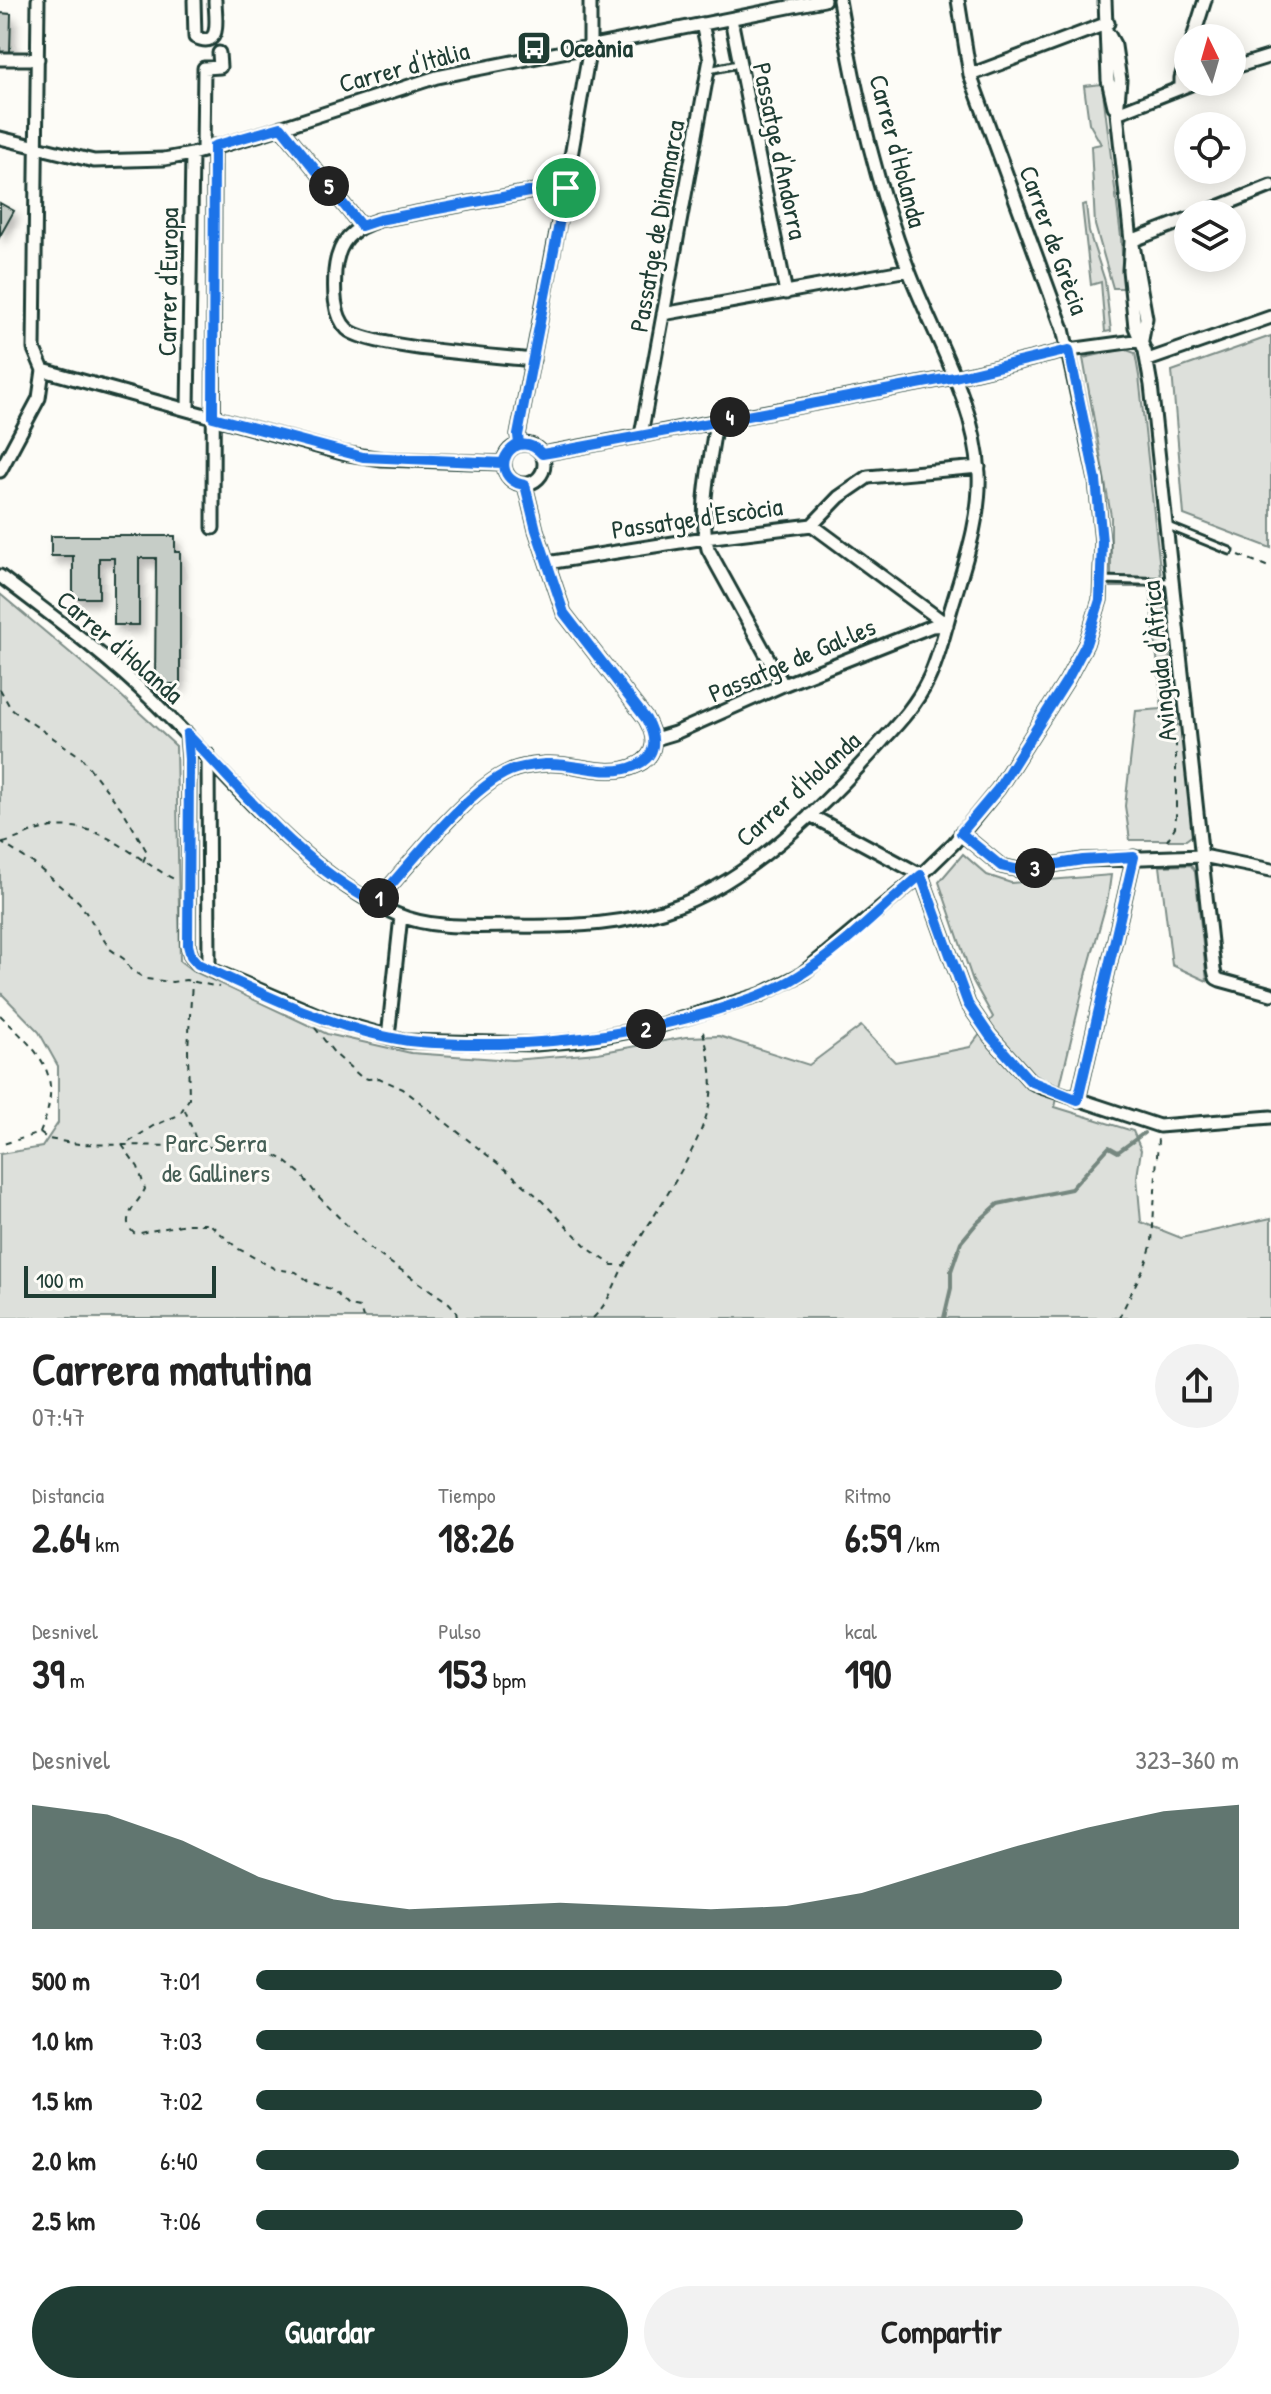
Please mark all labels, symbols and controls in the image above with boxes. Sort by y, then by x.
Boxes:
north arrow [1174,24,1246,96]
map controls [1174,24,1246,272]
bus stop icon: Oceània [515,29,553,67]
place label: Oceània [560,30,634,65]
street label: Carrer d'Itàlia [335,32,473,101]
street label: Passatge d'Andorra [745,59,816,242]
street label: Carrer d'Holanda [861,70,936,231]
button: locate [1174,112,1246,184]
street label: Passatge de Dinamarca [621,117,692,335]
pin [532,154,600,222]
street label: Carrer de Grècia [1011,160,1098,319]
pin: 5 [309,166,349,206]
icon: arrive [544,166,588,210]
text: 5 [324,171,334,201]
button: layers [1174,200,1246,272]
street label: Carrer d'Europa [149,207,186,357]
pin: 4 [710,397,750,437]
text: 4 [726,402,734,432]
street label: Passatge d'Escòcia [609,488,785,547]
street label: Avinguda d'Àfrica [1133,579,1184,743]
street label: Carrer d'Holanda [50,582,191,711]
street label: Passatge de Gal·les [703,609,881,710]
street label: Carrer d'Holanda [728,723,868,854]
pin: 3 [1015,848,1055,888]
text: 3 [1030,853,1040,883]
pin: 1 [359,878,399,918]
text: 1 [375,883,383,913]
pin: 2 [626,1009,666,1049]
text: 2 [641,1014,651,1044]
park label: Parc Serra de Galliners [162,1125,270,1190]
scale bar [24,1262,216,1298]
text: 100 m [36,1265,84,1295]
text: Carrera matutina [32,1339,311,1399]
button: share [1155,1344,1239,1428]
text: 07:47 [32,1399,85,1434]
text: Distancia [32,1480,104,1510]
text: Tiempo [438,1480,496,1510]
text: Ritmo [845,1480,891,1510]
text: 2.64 [32,1510,90,1564]
text: 18:26 [438,1510,514,1564]
text: 6:59 [845,1510,902,1564]
text: km [90,1529,119,1559]
text: /km [902,1529,940,1559]
text: Desnivel [32,1616,98,1646]
text: Pulso [438,1616,481,1646]
text: kcal [845,1616,877,1646]
text: 39 [32,1646,65,1700]
text: 153 [438,1646,488,1700]
text: 190 [845,1646,892,1700]
text: m [65,1665,85,1695]
text: bpm [488,1665,526,1695]
text: Desnivel [32,1742,110,1777]
text: 323–360 m [1135,1742,1239,1777]
text: 500 m [32,1963,90,1998]
text: 7:01 [160,1963,200,1998]
text: 1.0 km [32,2023,93,2058]
text: 7:03 [160,2023,202,2058]
text: 1.5 km [32,2083,92,2118]
text: 7:02 [160,2083,203,2118]
text: 2.0 km [32,2143,96,2178]
text: 6:40 [160,2143,198,2178]
text: 2.5 km [32,2203,95,2238]
text: 7:06 [160,2203,201,2238]
button: Guardar [32,2286,628,2378]
button: Compartir [644,2286,1239,2378]

